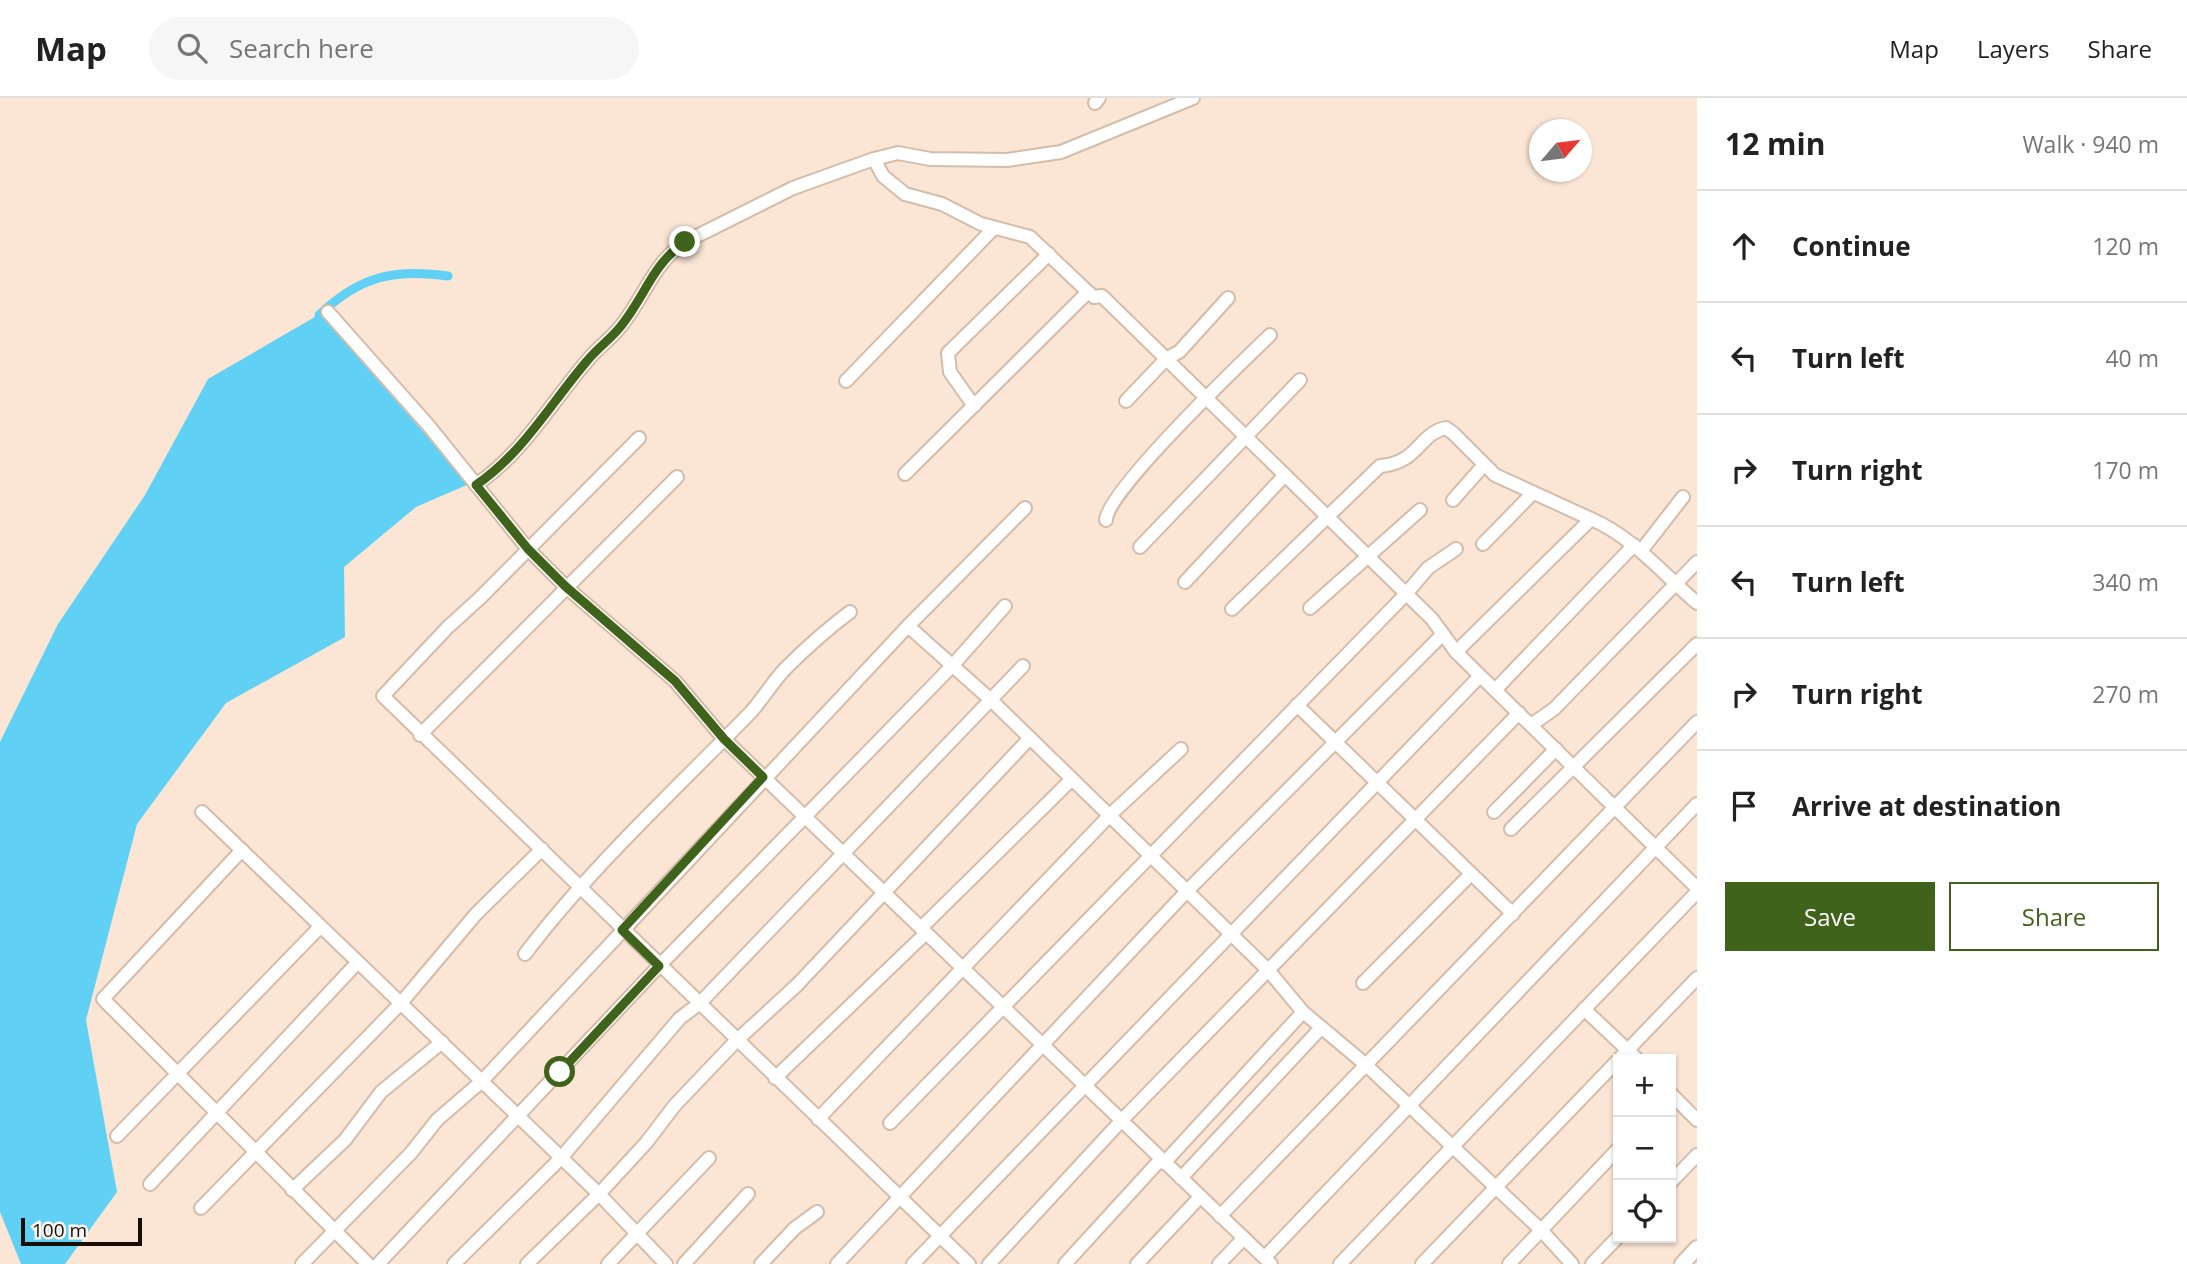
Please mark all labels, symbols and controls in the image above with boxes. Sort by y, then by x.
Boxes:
search box [149,17,639,80]
text: Map [35,26,107,71]
icon: search [173,29,211,67]
text: Search here [229,30,374,66]
text: Map [1889,32,1939,65]
text: Layers [1977,32,2050,65]
text: Share [2088,32,2152,65]
north arrow [1529,119,1592,182]
text: 12 min [1725,123,1825,164]
text: Walk · 940 m [2022,128,2159,160]
route end [669,226,700,257]
icon: ahead [1725,227,1763,265]
text: Continue [1792,228,1911,264]
text: 120 m [2092,230,2159,262]
icon: left [1725,339,1763,377]
text: Turn left [1792,340,1904,376]
text: 40 m [2105,342,2159,374]
icon: right [1725,451,1763,489]
text: Turn right [1792,452,1923,488]
text: 170 m [2092,454,2159,486]
icon: left [1725,563,1763,601]
text: Turn left [1792,564,1904,600]
text: 340 m [2092,566,2159,598]
icon: right [1725,675,1763,713]
text: Turn right [1792,676,1923,712]
text: 270 m [2092,678,2159,710]
icon: arrive [1725,787,1763,825]
text: Arrive at destination [1792,788,2061,824]
button: Save [1725,882,1935,951]
button: Share [1949,882,2159,951]
map controls [1613,1054,1676,1243]
button: + [1613,1054,1676,1117]
route start [544,1056,575,1087]
button: − [1613,1117,1676,1180]
button: locate [1613,1180,1676,1243]
scale bar [21,1215,142,1247]
text: 100 m [32,1217,87,1243]

